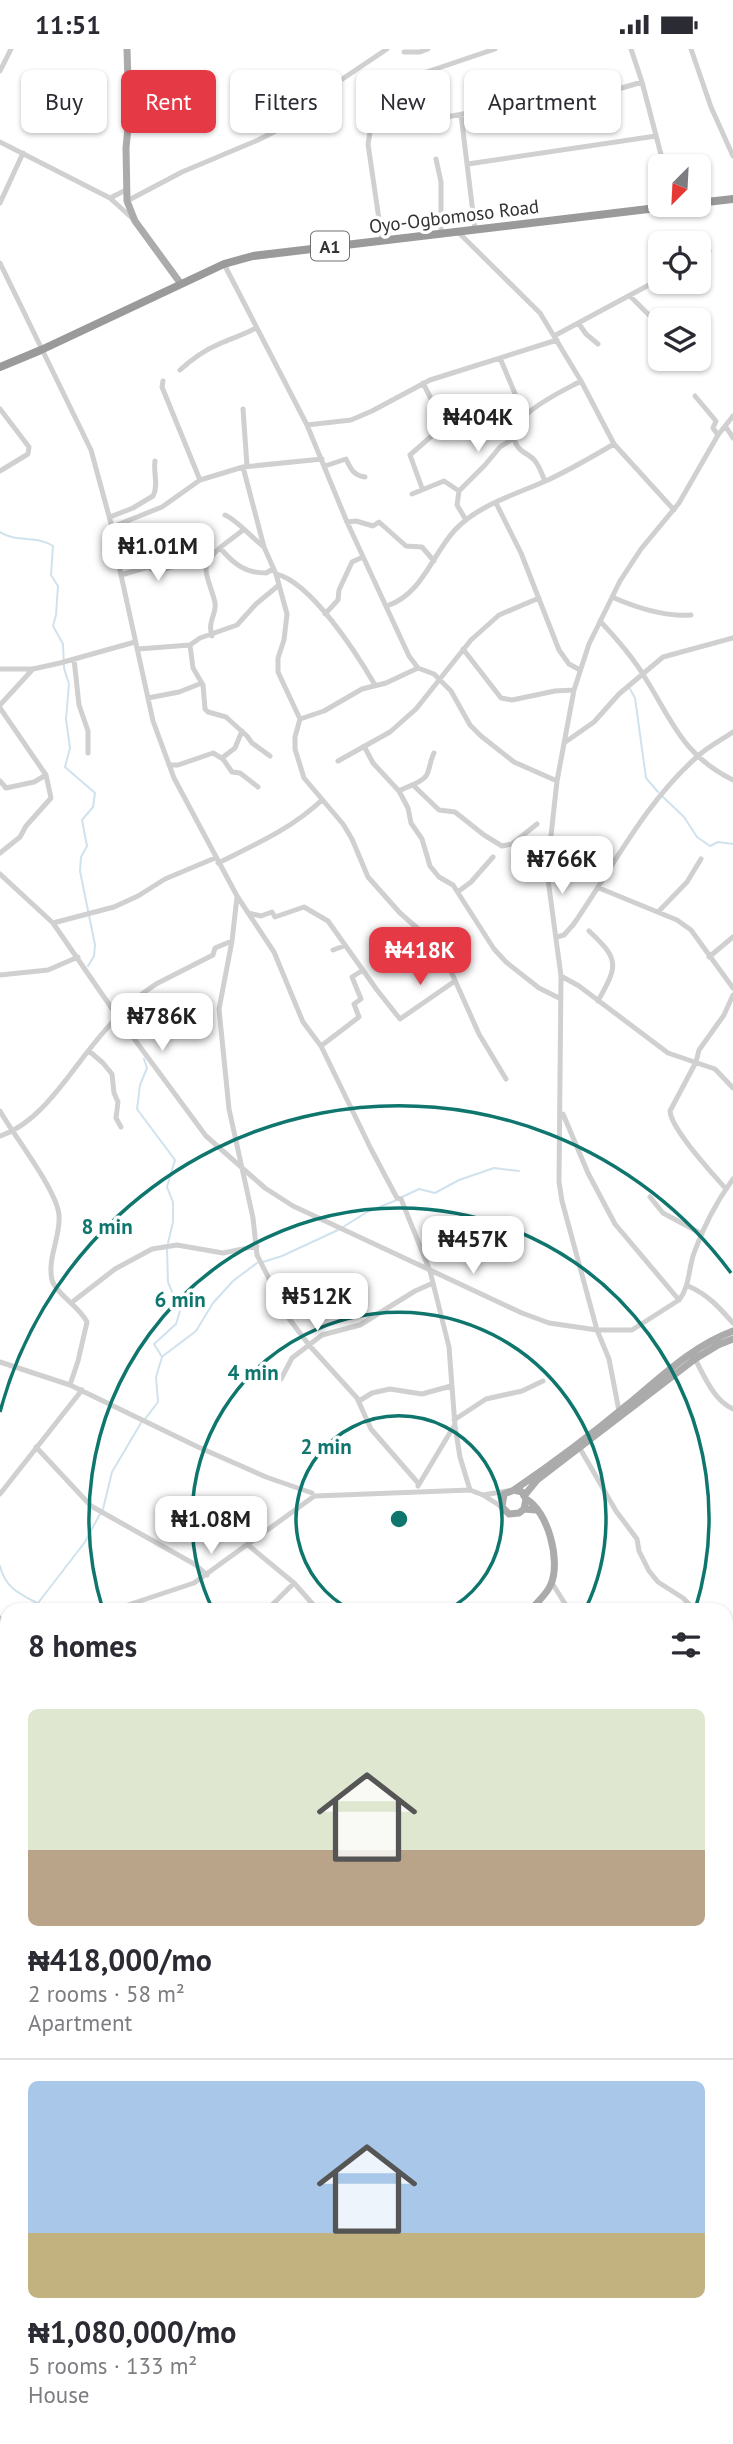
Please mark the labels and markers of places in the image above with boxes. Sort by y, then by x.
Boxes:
pin: ₦404K [429,395,527,454]
pin: ₦1.01M [101,524,215,583]
pin: ₦766K [513,837,611,896]
pin: ₦418K [371,927,469,987]
pin: ₦786K [113,993,211,1053]
pin: ₦457K [424,1217,522,1276]
pin: ₦512K [268,1273,366,1333]
pin: ₦1.08M [154,1497,268,1556]
centre of rings [387,1507,411,1531]

